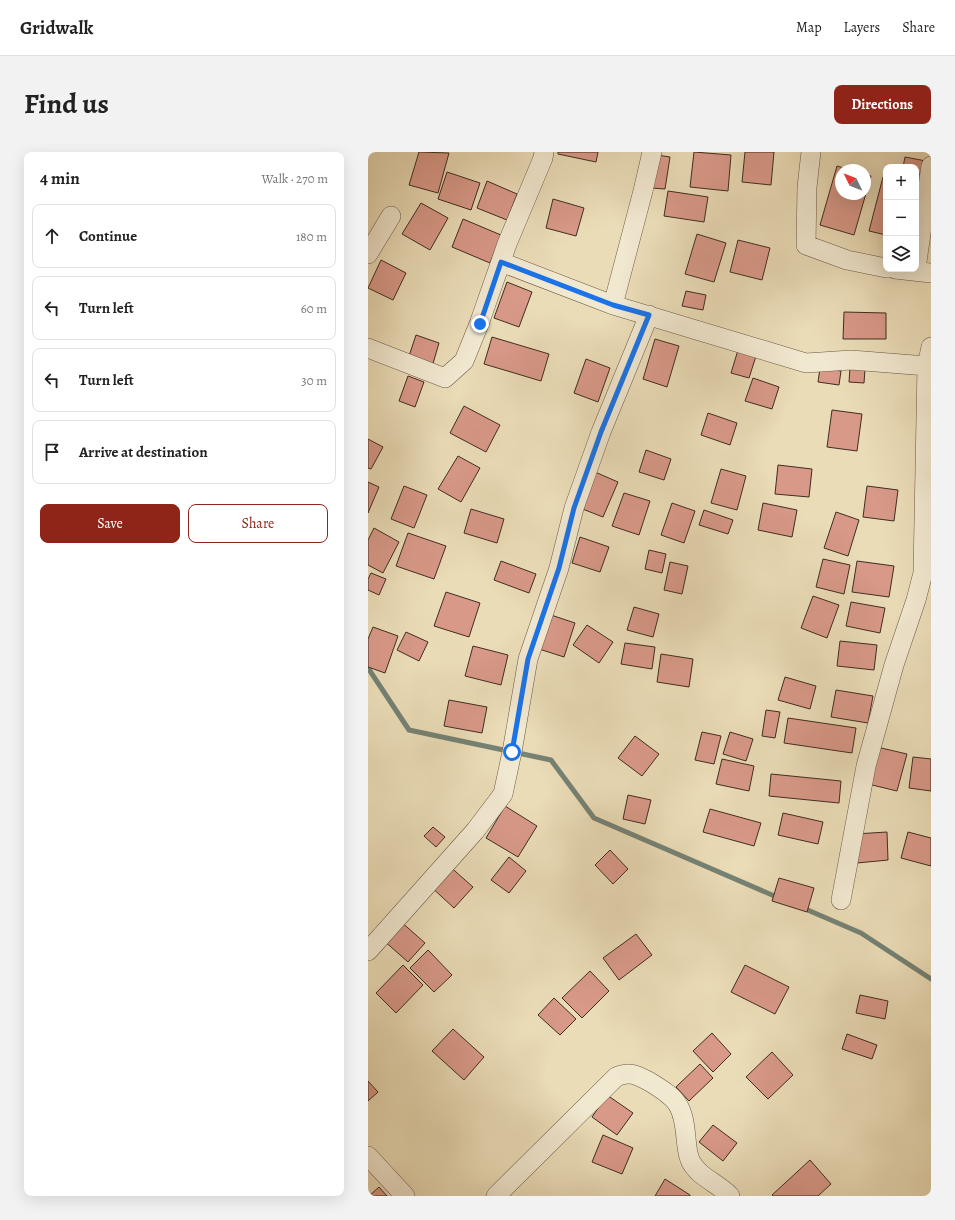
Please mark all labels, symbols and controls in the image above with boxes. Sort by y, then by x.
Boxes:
text: Gridwalk [20,15,93,41]
text: Map [796,18,822,37]
text: Layers [844,18,880,37]
text: Share [902,18,935,37]
text: Find us [24,85,109,123]
button: Directions [834,85,931,124]
north arrow [835,164,871,200]
map controls [883,164,919,272]
button: + [883,164,919,200]
text: 4 min [40,167,80,190]
text: Walk · 270 m [262,170,328,187]
button: − [883,200,919,236]
icon: ahead [41,225,63,247]
text: Continue [79,226,137,246]
text: 180 m [296,228,327,245]
button: layers [883,236,919,272]
icon: left [41,297,63,319]
text: Turn left [79,298,134,318]
text: 60 m [301,300,327,317]
route end [471,315,489,333]
icon: left [41,369,63,391]
text: Turn left [79,370,134,390]
text: 30 m [301,372,327,389]
icon: arrive [41,441,63,463]
text: Arrive at destination [79,442,208,462]
button: Save [40,504,180,543]
button: Share [188,504,328,543]
route start [503,743,521,761]

